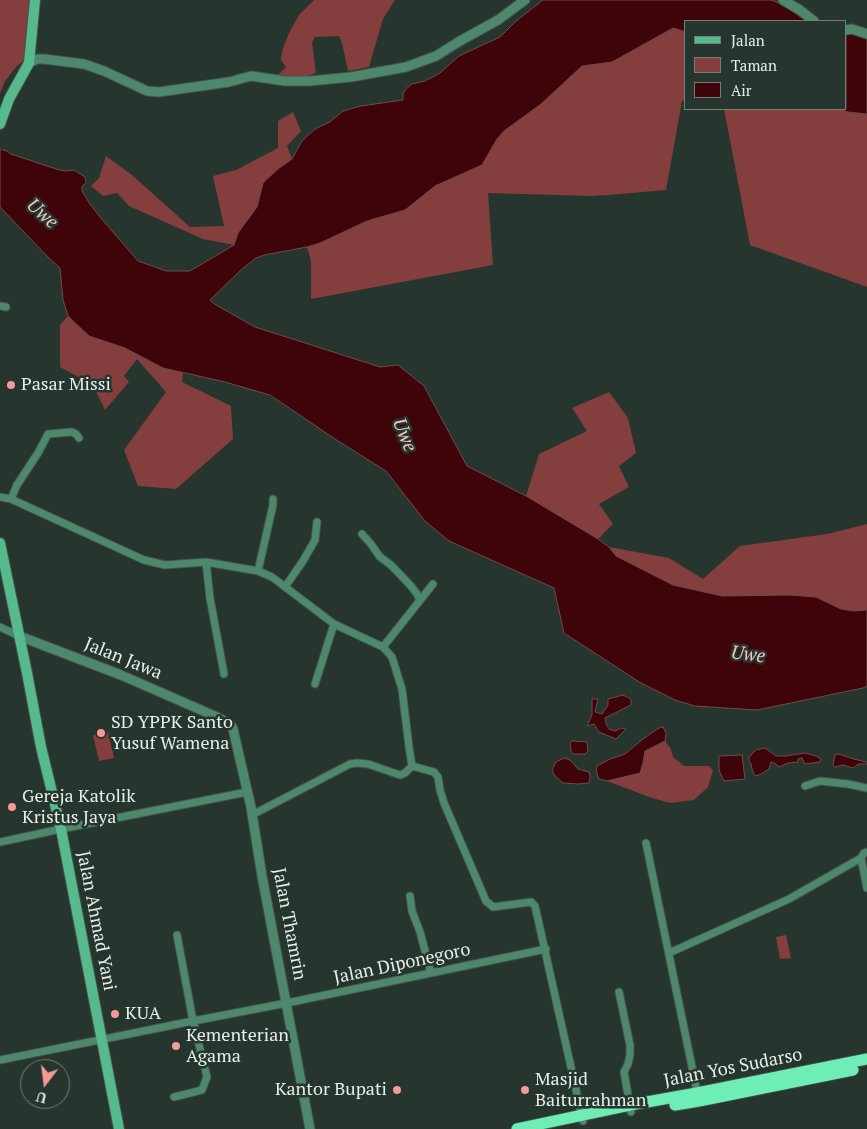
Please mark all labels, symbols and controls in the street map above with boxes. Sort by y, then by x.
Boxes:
legend [684,20,847,110]
text: Jalan [731,30,765,50]
text: Taman [731,55,777,75]
text: Air [731,80,752,100]
water label: Uwe [22,194,62,234]
place label: Pasar Missi [21,374,111,396]
marker: Pasar Missi [5,379,17,391]
water label: Uwe [387,415,421,455]
street label: Jalan Jawa [81,634,165,684]
water label: Uwe [730,642,766,668]
place label: SD YPPK Santo Yusuf Wamena [111,712,233,754]
marker: SD YPPK Santo Yusuf Wamena [95,727,107,739]
place label: Gereja Katolik Kristus Jaya [22,786,136,829]
marker: Gereja Katolik Kristus Jaya [6,801,18,813]
street label: Jalan Ahmad Yani [72,849,120,993]
street label: Jalan Thamrin [268,866,310,982]
street label: Jalan Diponegoro [332,939,472,989]
place label: KUA [125,1003,161,1025]
marker: KUA [109,1008,121,1020]
place label: Kementerian Agama [186,1025,289,1068]
marker: Kementerian Agama [170,1040,182,1052]
street label: Jalan Yos Sudarso [662,1044,804,1092]
north arrow [20,1059,70,1109]
place label: Masjid Baiturrahman [535,1069,646,1112]
place label: Kantor Bupati [275,1079,387,1101]
marker: Kantor Bupati [391,1084,403,1096]
marker: Masjid Baiturrahman [519,1084,531,1096]
text: U [34,1088,49,1108]

